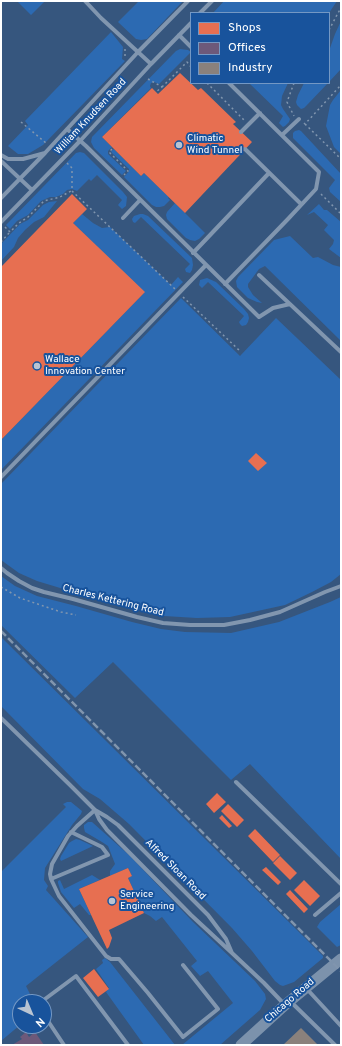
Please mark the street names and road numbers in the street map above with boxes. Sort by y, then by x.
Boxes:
street label: William Knudsen Road [53,77,129,157]
street label: Charles Kettering Road [61,583,165,619]
street label: Alfred Sloan Road [142,837,208,903]
street label: Chicago Road [263,976,317,1026]

